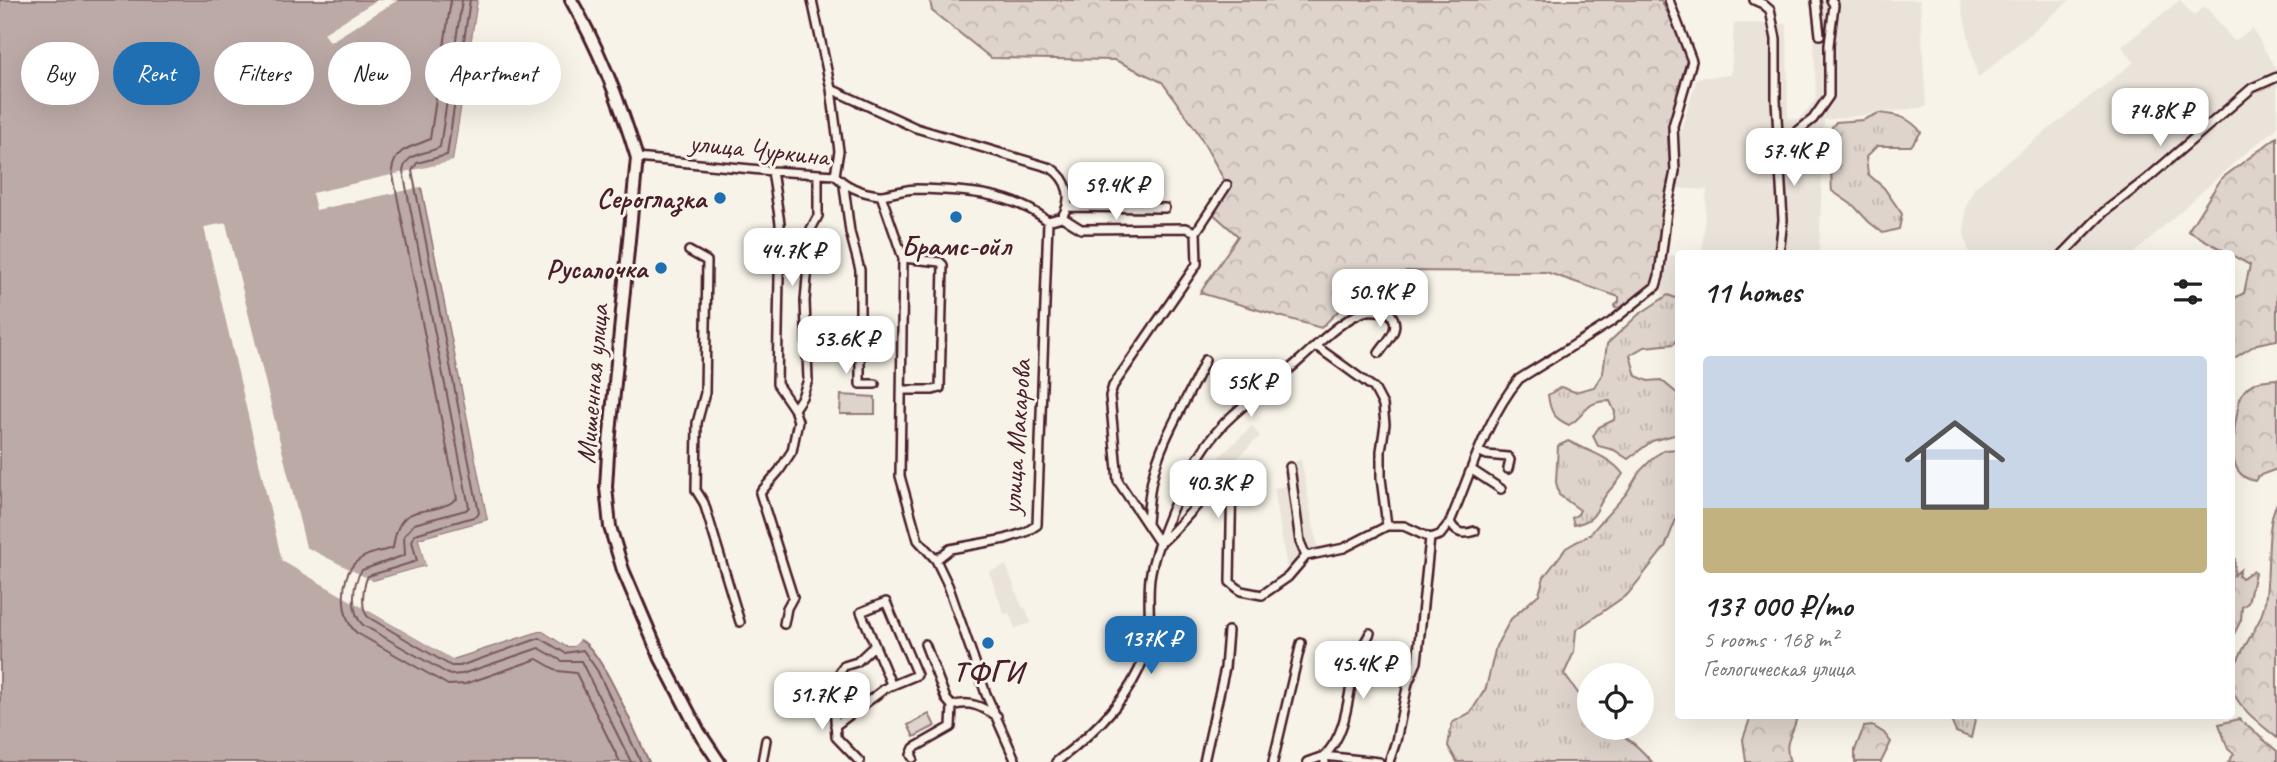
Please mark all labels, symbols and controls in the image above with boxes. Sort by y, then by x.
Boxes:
chip: Buy [21,42,99,105]
chip: Rent [113,42,200,105]
chip: Filters [214,42,314,105]
chip: New [328,42,411,105]
chip: Apartment [425,42,561,105]
pin: 74.8K ₽ [2095,88,2225,148]
text: 74.8K ₽ [2128,96,2192,125]
street label: улица Чуркина [686,124,833,174]
pin: 57.4K ₽ [1729,128,1859,188]
text: 57.4K ₽ [1762,136,1826,165]
pin: 59.4K ₽ [1051,162,1181,222]
text: 59.4K ₽ [1084,170,1148,199]
place label: Сероглазка [597,181,708,217]
marker: Сероглазка [712,190,728,206]
marker: Брамс-ойл [948,209,964,225]
place label: Брамс-ойл [901,228,1013,263]
pin: 44.7K ₽ [727,229,857,288]
text: 44.7K ₽ [760,236,824,265]
place label: Русалочка [546,251,650,286]
marker: Русалочка [653,260,669,276]
pin: 50.9K ₽ [1315,270,1445,329]
text: 11 homes [1703,273,1801,311]
icon: filters [2169,273,2207,311]
text: 50.9K ₽ [1348,277,1412,306]
street label: Мишенная улица [568,301,617,465]
pin: 53.6K ₽ [781,316,911,376]
text: 53.6K ₽ [814,324,878,353]
street label: улица Макарова [993,357,1039,518]
pin: 55K ₽ [1202,360,1300,419]
text: 55K ₽ [1226,367,1276,396]
icon: home [1892,402,2018,528]
pin: 40.3K ₽ [1153,461,1283,520]
text: 40.3K ₽ [1186,468,1250,497]
text: 137 000 ₽/mo [1703,587,1852,625]
pin: 137K ₽ [1094,616,1208,676]
text: 137K ₽ [1121,624,1181,653]
text: 5 rooms · 168 m² [1703,625,1838,654]
marker: ТФГИ [980,635,996,651]
pin: 45.4K ₽ [1298,642,1428,701]
text: 45.4K ₽ [1331,649,1395,678]
place label: ТФГИ [953,654,1028,689]
text: Геологическая улица [1703,654,1854,683]
map controls [1577,663,1654,740]
button: locate [1577,663,1654,740]
pin: 51.7K ₽ [757,672,887,732]
text: 51.7K ₽ [790,680,854,709]

